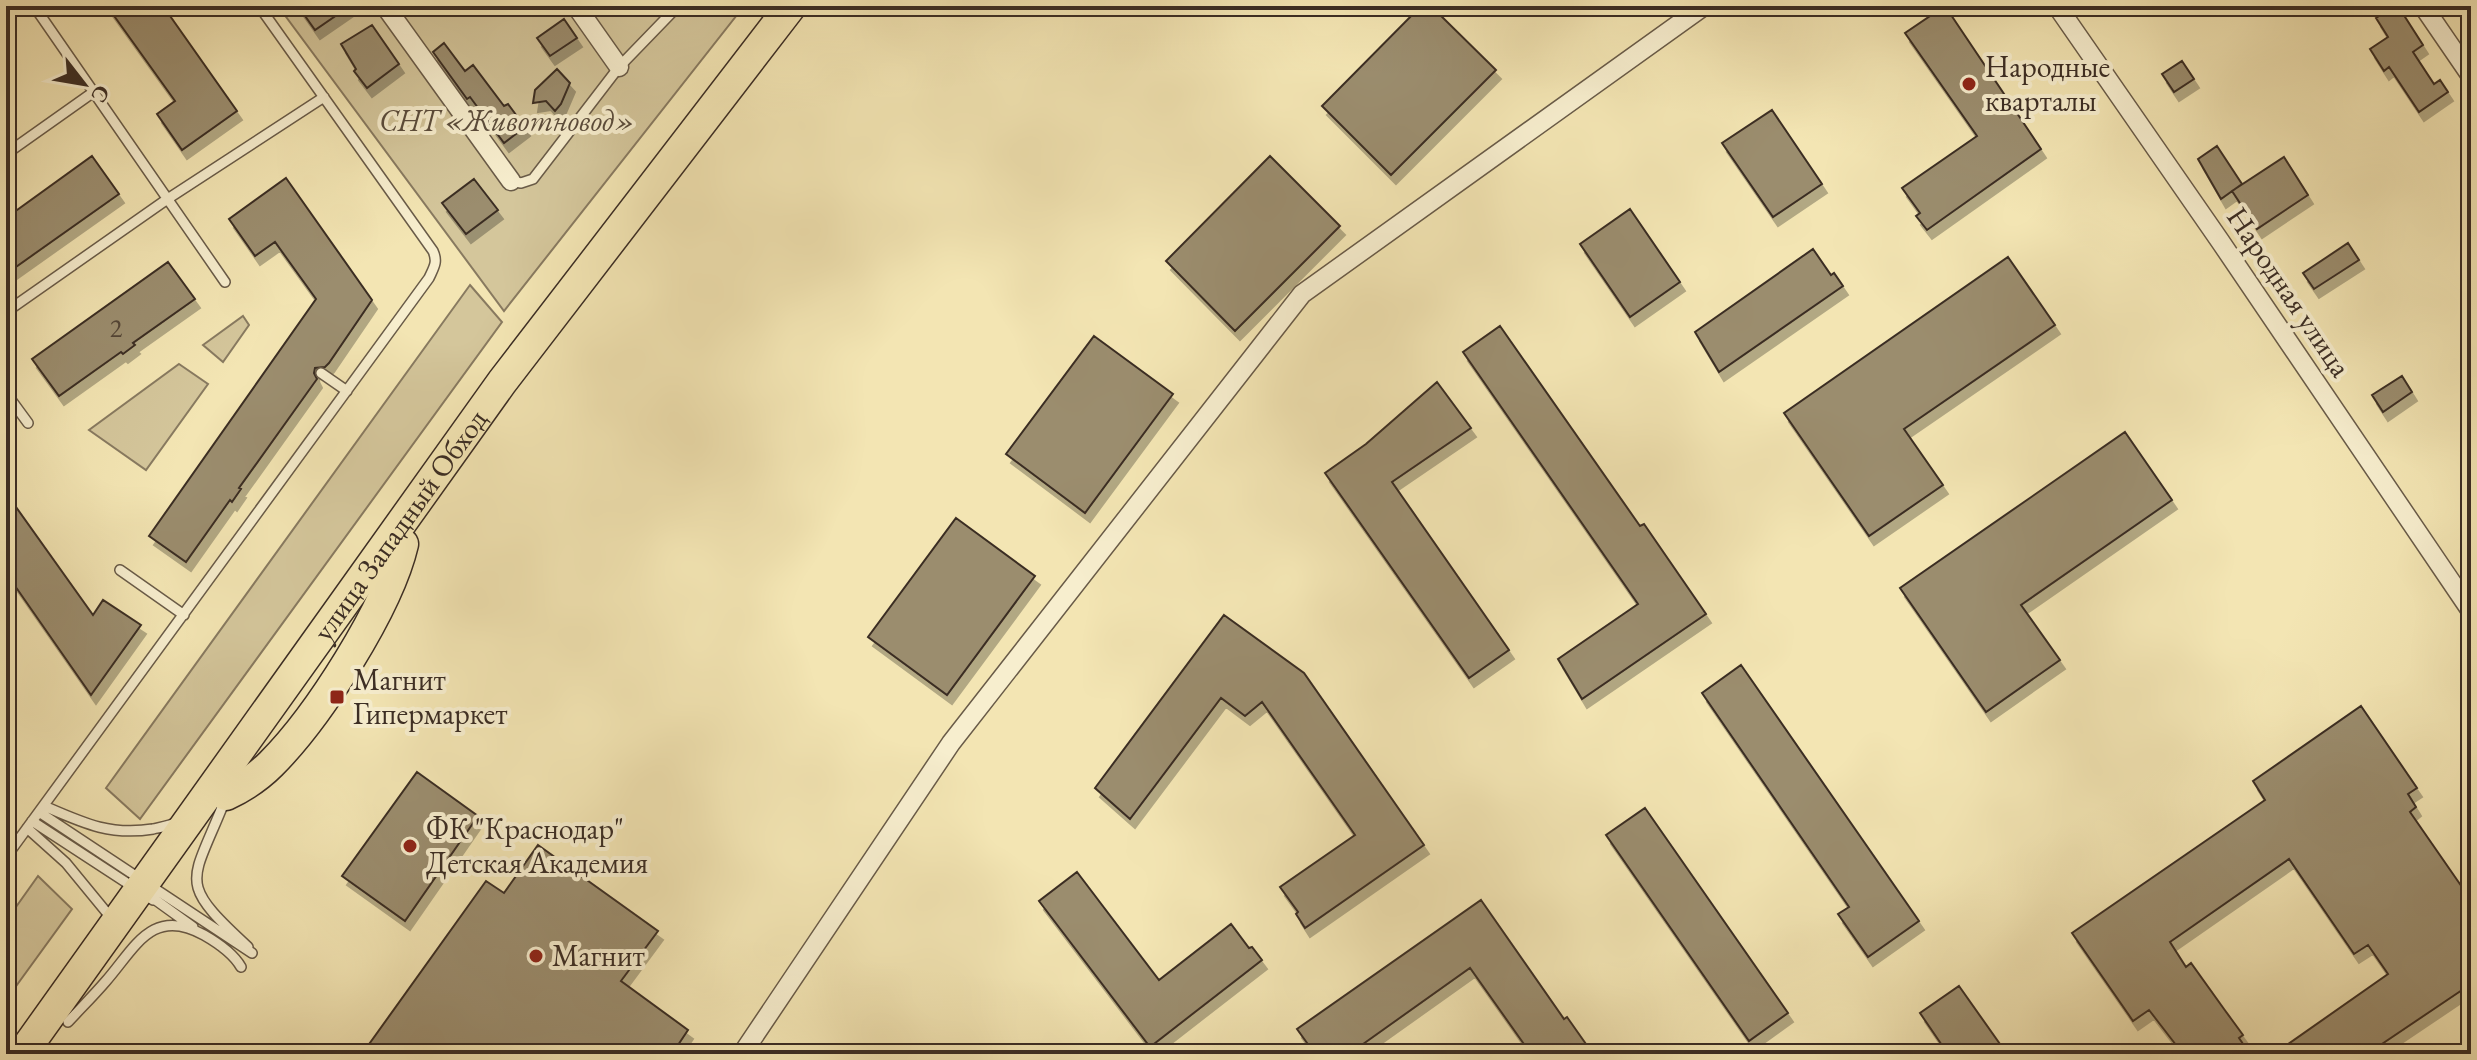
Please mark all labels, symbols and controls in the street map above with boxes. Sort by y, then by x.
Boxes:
north arrow [44,44,124,124]
place label: Народные кварталы [1985,47,2110,120]
marker: Народные кварталы [1960,75,1978,93]
text: С [84,80,117,108]
park label: СНТ «Животновод» [379,101,635,140]
street label: Народная улица [2218,199,2361,384]
house number: 2 [110,311,123,345]
street label: улица Западный Обход [303,401,496,648]
place label: Магнит Гипермаркет [353,660,507,733]
marker: Магнит Гипермаркет [328,688,346,706]
place label: ФК "Краснодар" Детская Академия [426,809,648,882]
marker: ФК "Краснодар" Детская Академия [401,837,419,855]
place label: Магнит [552,936,645,975]
marker: Магнит [527,947,545,965]

